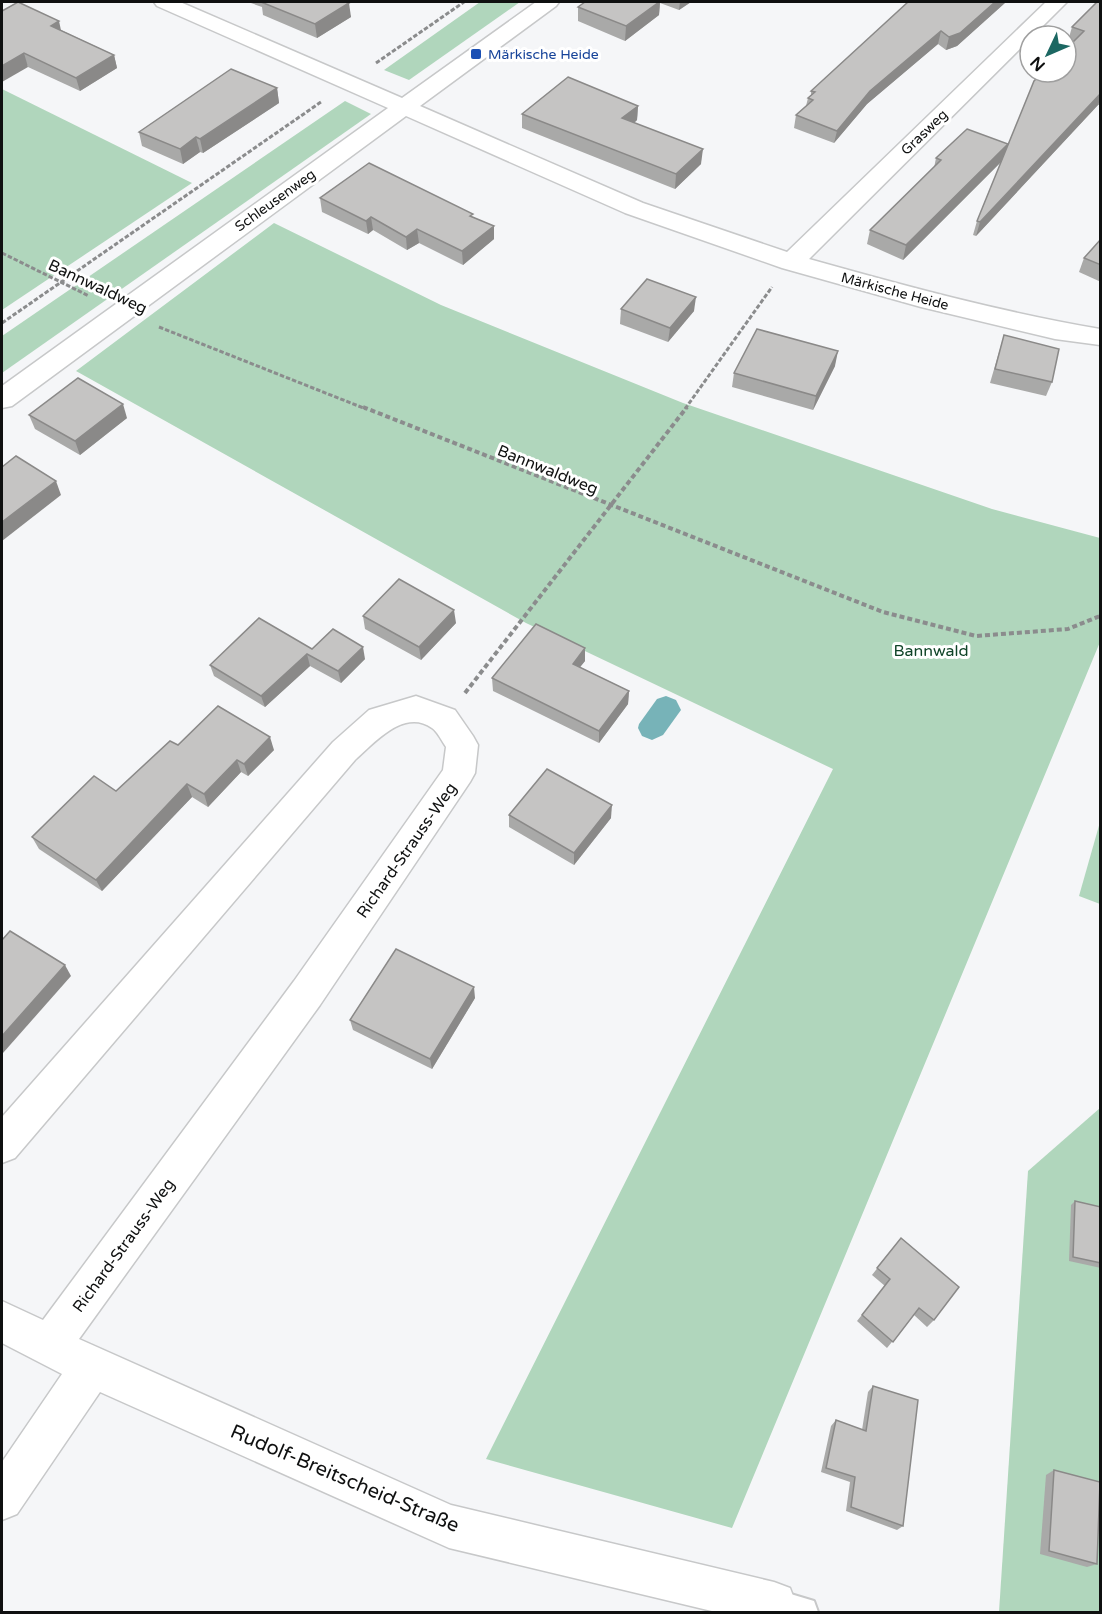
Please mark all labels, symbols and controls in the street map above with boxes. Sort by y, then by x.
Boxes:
north arrow [1018,24,1078,84]
place label: Märkische Heide [488,46,599,63]
marker: Märkische Heide [469,47,483,61]
text: N [1026,52,1050,75]
street label: Grasweg [897,106,951,159]
street label: Schleusenweg [232,166,319,235]
street label: Bannwaldweg [45,255,150,319]
street label: Märkische Heide [839,269,951,314]
street label: Bannwaldweg [494,441,601,499]
park label: Bannwald [893,641,969,661]
street label: Richard-Strauss-Weg [353,779,461,922]
street label: Richard-Strauss-Weg [68,1175,179,1317]
street label: Rudolf-Breitscheid-Straße [227,1420,463,1538]

